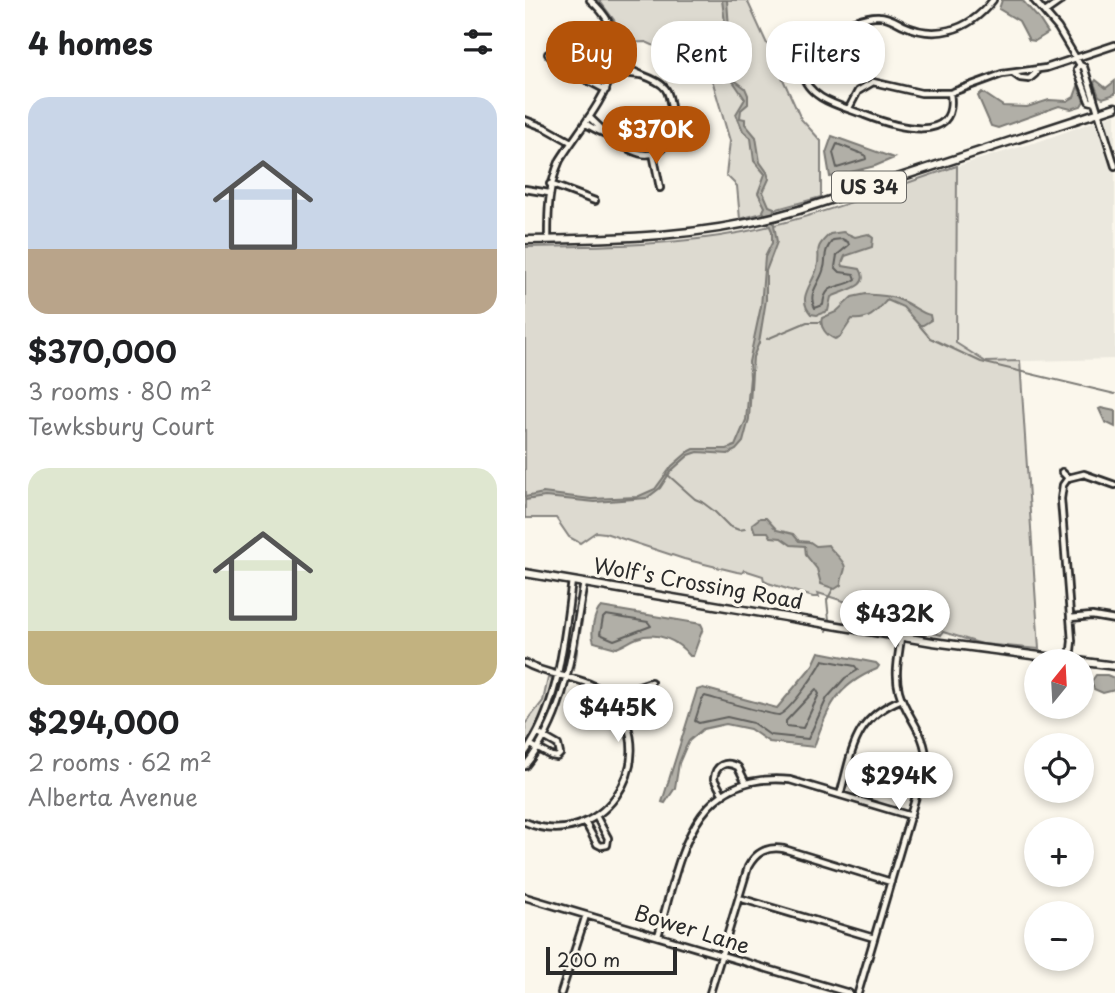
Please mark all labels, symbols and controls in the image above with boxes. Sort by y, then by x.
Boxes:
text: 4 homes [28,20,153,65]
chip: Buy [546,21,637,84]
chip: Rent [651,21,752,84]
chip: Filters [766,21,885,84]
icon: filters [459,23,497,61]
pin: $370K [607,106,705,166]
text: $370K [618,111,694,146]
icon: home [200,142,326,268]
road number: US 34 [832,172,906,202]
text: $370,000 [28,328,177,373]
text: 3 rooms · 80 m² [28,373,212,408]
text: Tewksbury Court [28,408,214,443]
icon: home [200,513,326,639]
street label: Wolf's Crossing Road [591,548,806,616]
pin: $432K [846,590,944,650]
text: $432K [856,595,934,630]
north arrow [1024,649,1094,719]
map controls [1024,649,1094,971]
pin: $445K [569,684,667,744]
text: $445K [579,689,657,724]
text: $294,000 [28,699,179,744]
button: locate [1024,733,1094,803]
text: 2 rooms · 62 m² [28,744,212,779]
pin: $294K [850,752,948,812]
text: $294K [861,757,937,792]
text: Alberta Avenue [28,779,198,814]
button: + [1024,817,1094,887]
street label: Bower Lane [631,895,754,961]
button: − [1024,901,1094,971]
scale bar [546,944,677,976]
text: 200 m [557,945,620,973]

